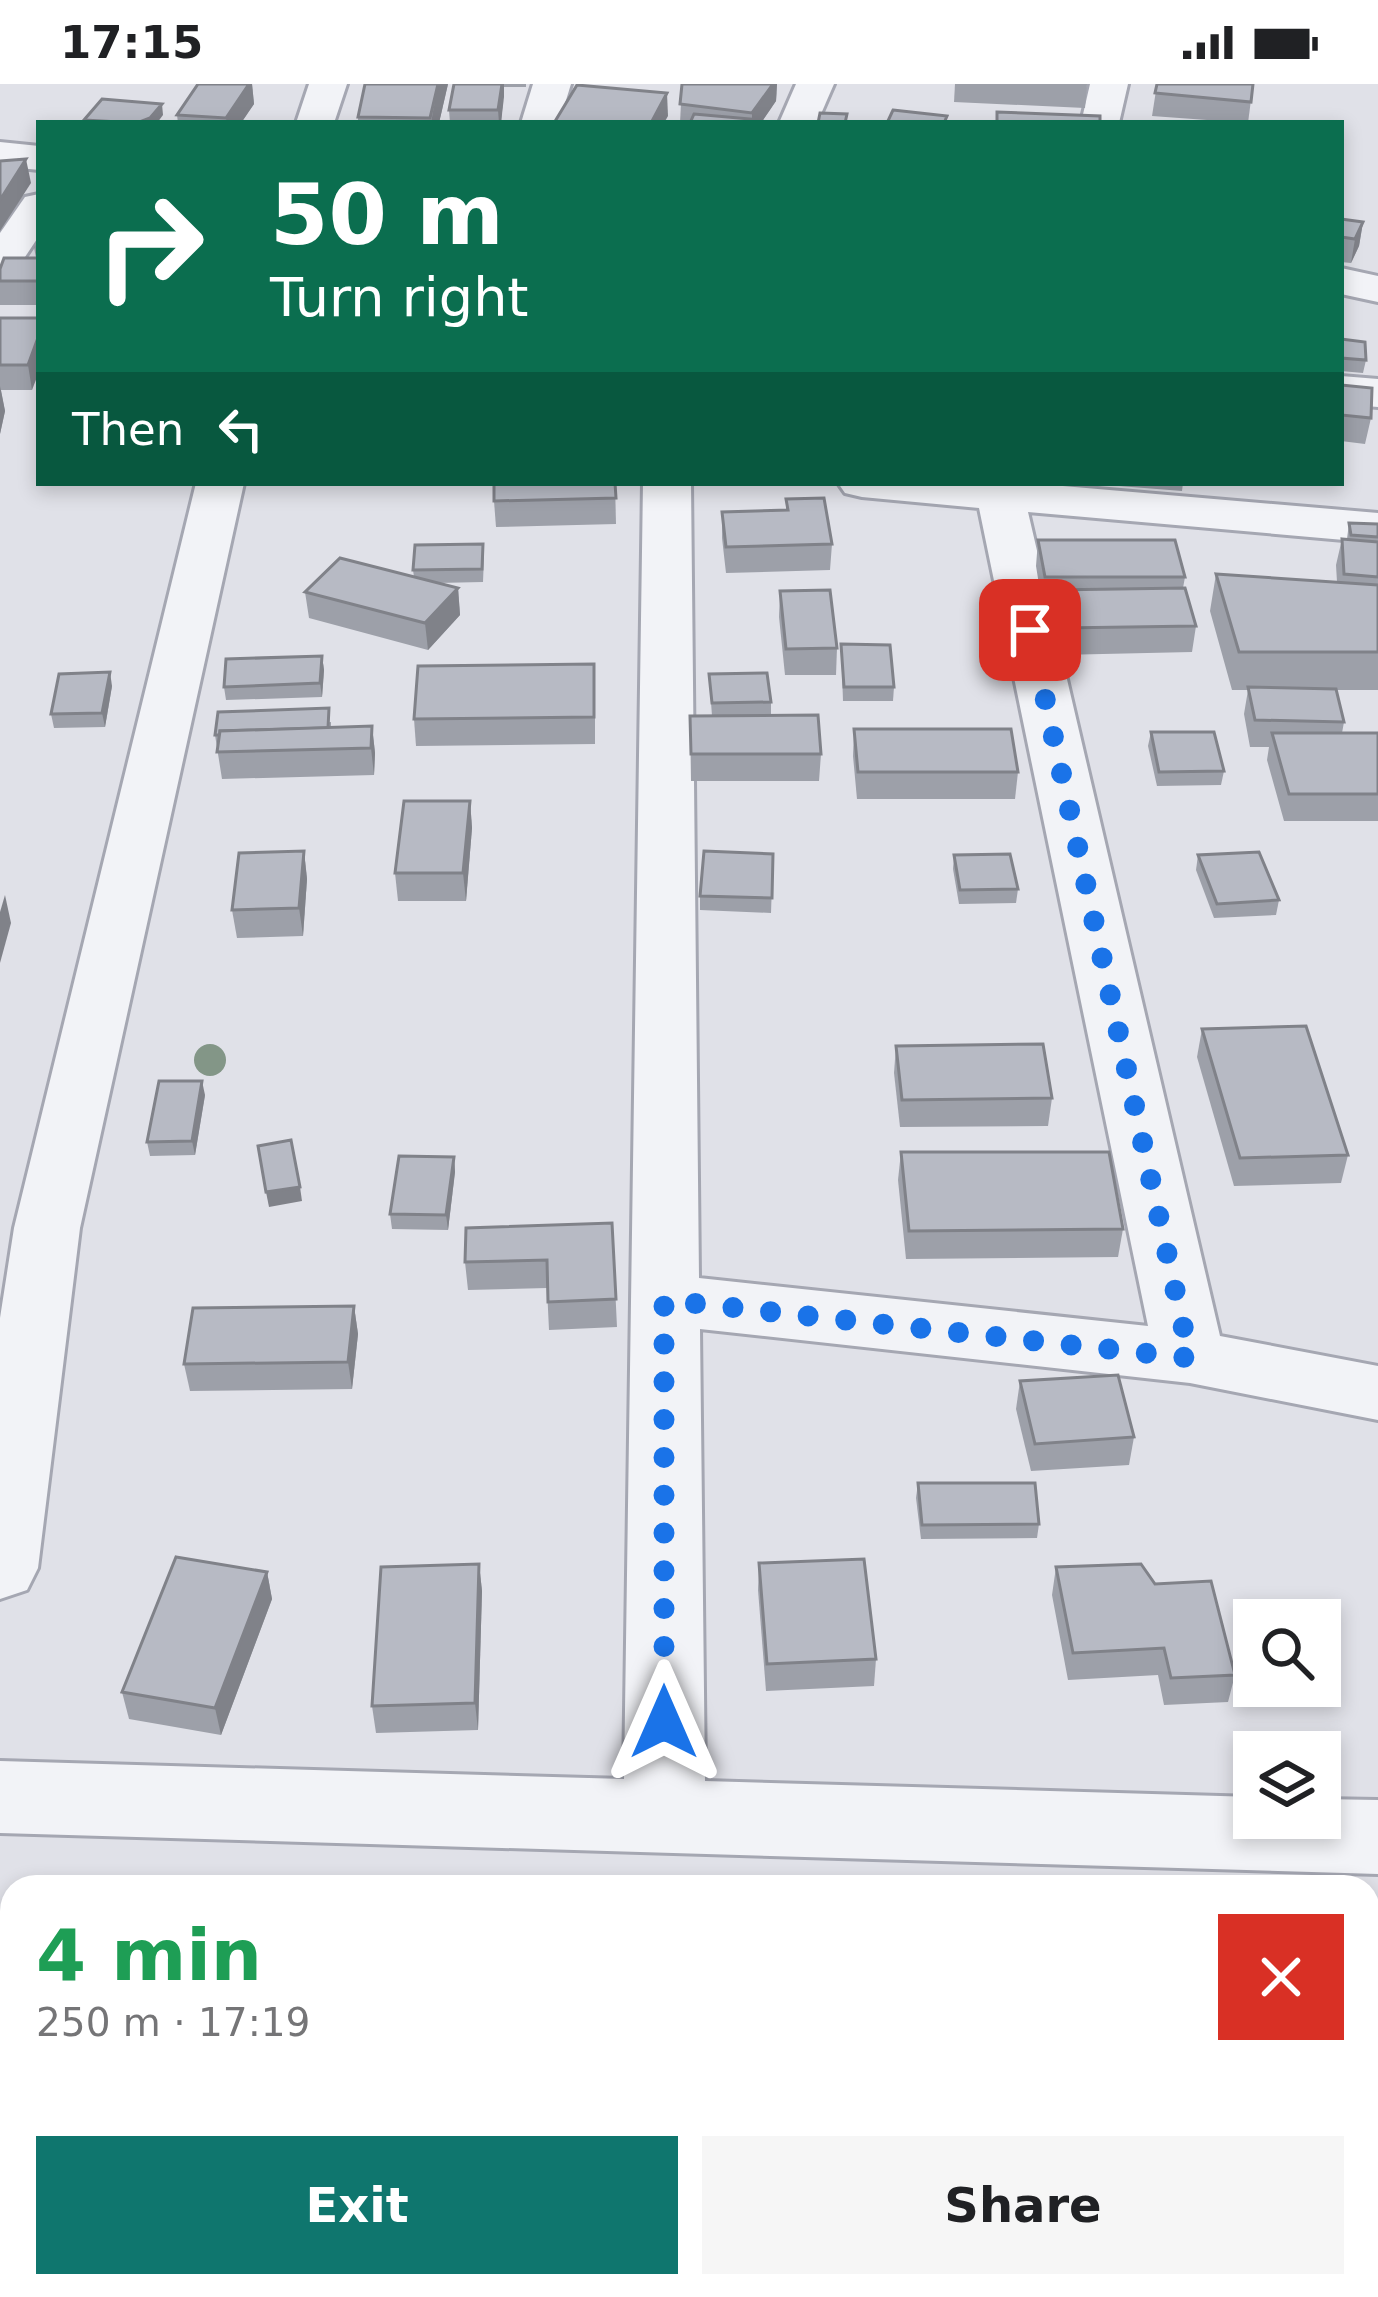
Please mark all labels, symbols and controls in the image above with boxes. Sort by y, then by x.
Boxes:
text: 17:15 [60,16,203,69]
text: 50 m [270,166,504,264]
icon: right [72,168,228,324]
text: Turn right [270,266,529,329]
icon: left [208,396,274,462]
text: Then [72,403,184,456]
pin [979,579,1081,681]
icon: arrive [997,597,1063,663]
map controls [1233,1599,1341,1839]
button: search [1233,1599,1341,1707]
position arrow [601,1659,727,1785]
button: layers [1233,1731,1341,1839]
text: 4 min [36,1913,262,1997]
button: close [1218,1914,1344,2040]
text: 250 m · 17:19 [36,2000,310,2045]
button: Exit [36,2136,678,2274]
button: Share [702,2136,1344,2274]

